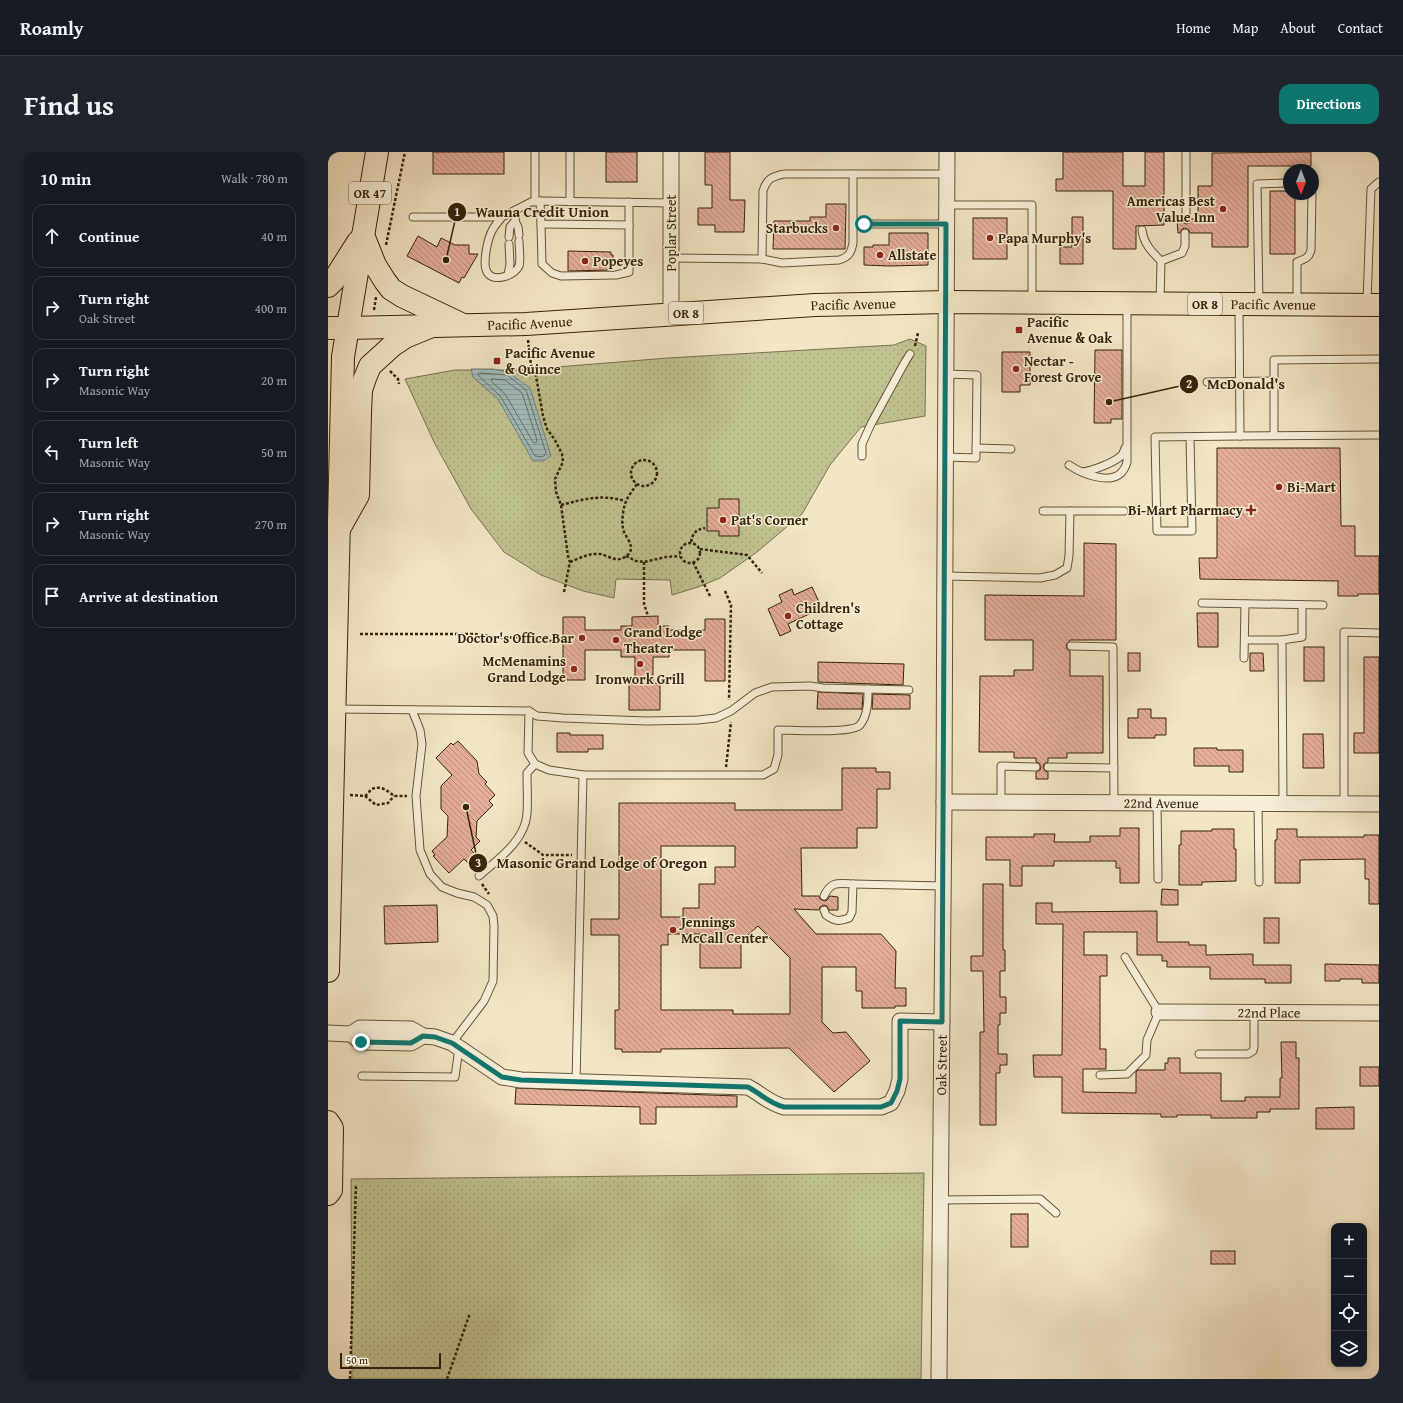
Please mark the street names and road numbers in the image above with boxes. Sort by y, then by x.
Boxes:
road number: OR 47 [349,182,391,204]
street label: Poplar Street [661,194,681,272]
street label: Pacific Avenue [810,293,897,315]
road number: OR 8 [1188,293,1222,315]
street label: Pacific Avenue [1231,294,1316,315]
road number: OR 8 [669,302,703,324]
street label: Pacific Avenue [487,311,573,335]
street label: 22nd Avenue [1123,793,1199,813]
street label: 22nd Place [1238,1002,1301,1023]
street label: Oak Street [931,1034,952,1096]

